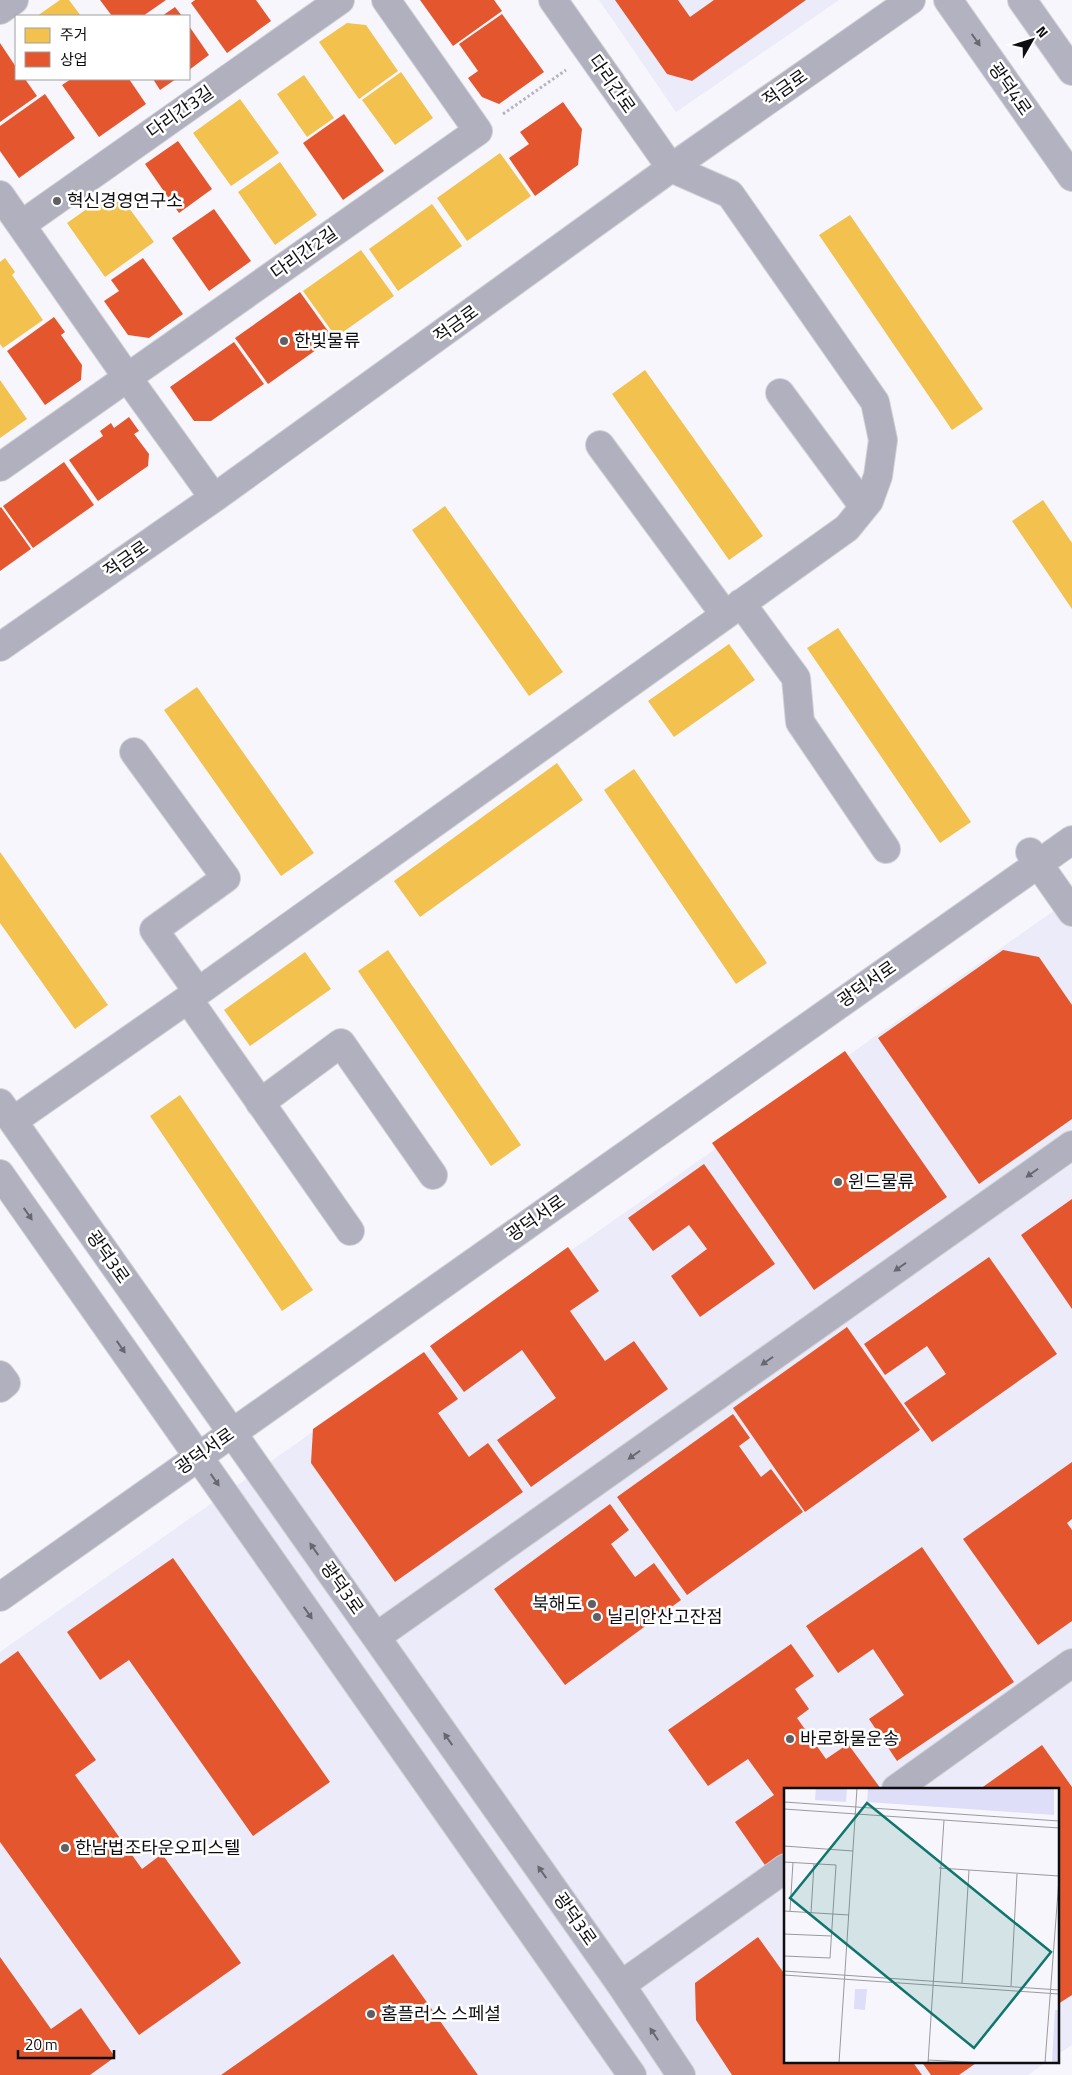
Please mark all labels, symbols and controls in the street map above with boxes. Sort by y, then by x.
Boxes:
legend [15,15,190,80]
north arrow [1007,15,1057,65]
text: N [1031,21,1054,42]
text: 주거 [60,23,88,46]
one-way arrow [971,33,981,47]
text: 상업 [60,48,88,71]
street label: 다리간로 [582,49,642,119]
street label: 광덕4로 [982,56,1039,121]
street label: 적금로 [757,62,813,113]
street label: 다리간3길 [141,79,219,145]
place label: 혁신경영연구소 [67,187,183,214]
marker: 혁신경영연구소 [51,195,63,207]
street label: 다리간2길 [265,220,343,286]
street label: 적금로 [428,298,484,349]
place label: 한빛물류 [294,327,360,354]
marker: 한빛물류 [278,335,290,347]
street label: 적금로 [98,533,154,584]
street label: 광덕서로 [832,954,902,1014]
place label: 윈드물류 [848,1168,914,1195]
one-way arrow [1025,1168,1039,1178]
marker: 윈드물류 [832,1176,844,1188]
street label: 광덕서로 [501,1188,571,1248]
one-way arrow [23,1207,33,1221]
street label: 광덕3로 [80,1224,137,1289]
one-way arrow [893,1262,906,1272]
one-way arrow [116,1340,127,1353]
one-way arrow [760,1356,774,1366]
street label: 광덕서로 [170,1421,240,1481]
one-way arrow [627,1450,641,1460]
one-way arrow [210,1473,220,1487]
one-way arrow [309,1542,319,1556]
street label: 광덕3로 [314,1555,371,1620]
place label: 북해도 [532,1590,582,1617]
marker: 북해도 [586,1598,598,1610]
place label: 닐리안산고잔점 [607,1603,723,1630]
one-way arrow [303,1606,313,1620]
marker: 닐리안산고잔점 [591,1611,603,1623]
place label: 바로화물운송 [800,1725,899,1752]
one-way arrow [443,1732,453,1746]
marker: 바로화물운송 [784,1733,796,1745]
inset map [784,1788,1060,2062]
place label: 한남법조타운오피스텔 [75,1834,241,1861]
marker: 한남법조타운오피스텔 [59,1842,71,1854]
one-way arrow [537,1865,547,1879]
street label: 광덕3로 [547,1886,604,1951]
place label: 홈플러스 스페셜 [381,2000,501,2027]
marker: 홈플러스 스페셜 [365,2008,377,2020]
scale bar [18,2028,114,2060]
one-way arrow [649,2028,659,2041]
text: 20 m [25,2033,58,2056]

